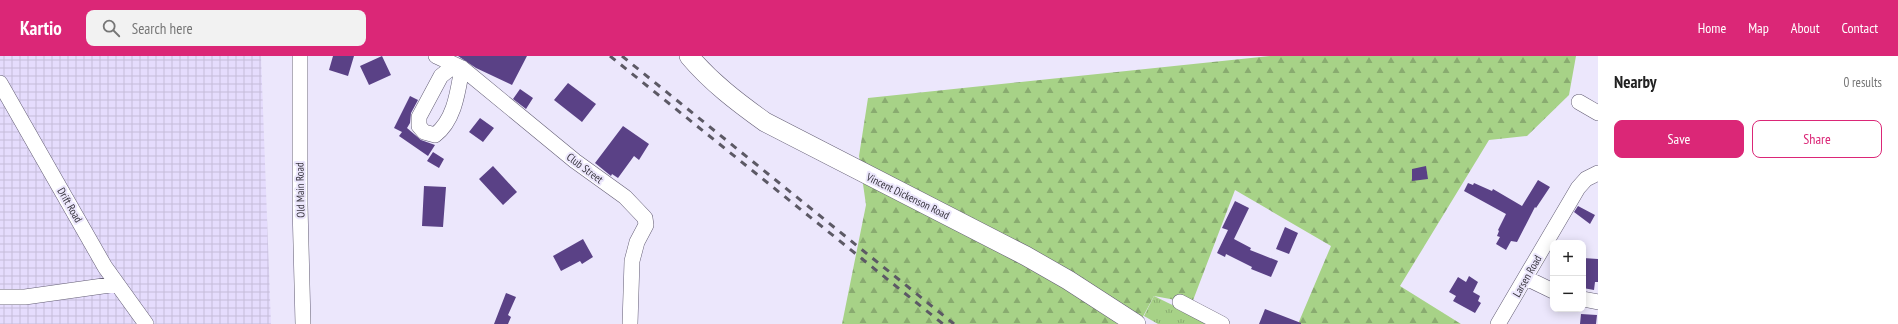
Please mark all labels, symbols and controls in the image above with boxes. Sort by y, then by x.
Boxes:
search box [86,10,366,46]
text: Kartio [20,16,62,40]
icon: search [100,17,122,39]
text: Search here [132,19,193,38]
text: Home [1698,19,1726,37]
text: Map [1748,19,1769,37]
text: About [1791,19,1820,37]
text: Contact [1842,19,1878,37]
text: Nearby [1614,71,1657,93]
text: 0 results [1843,74,1882,91]
button: Save [1614,120,1744,158]
button: Share [1752,120,1882,158]
street label: Club Street [564,150,606,186]
street label: Old Main Road [293,162,307,218]
street label: Vincent Dickenson Road [863,169,952,222]
street label: Drift Road [54,185,86,225]
map controls [1550,240,1586,312]
button: + [1550,240,1586,276]
street label: Larsen Road [1509,252,1545,299]
button: − [1550,276,1586,312]

